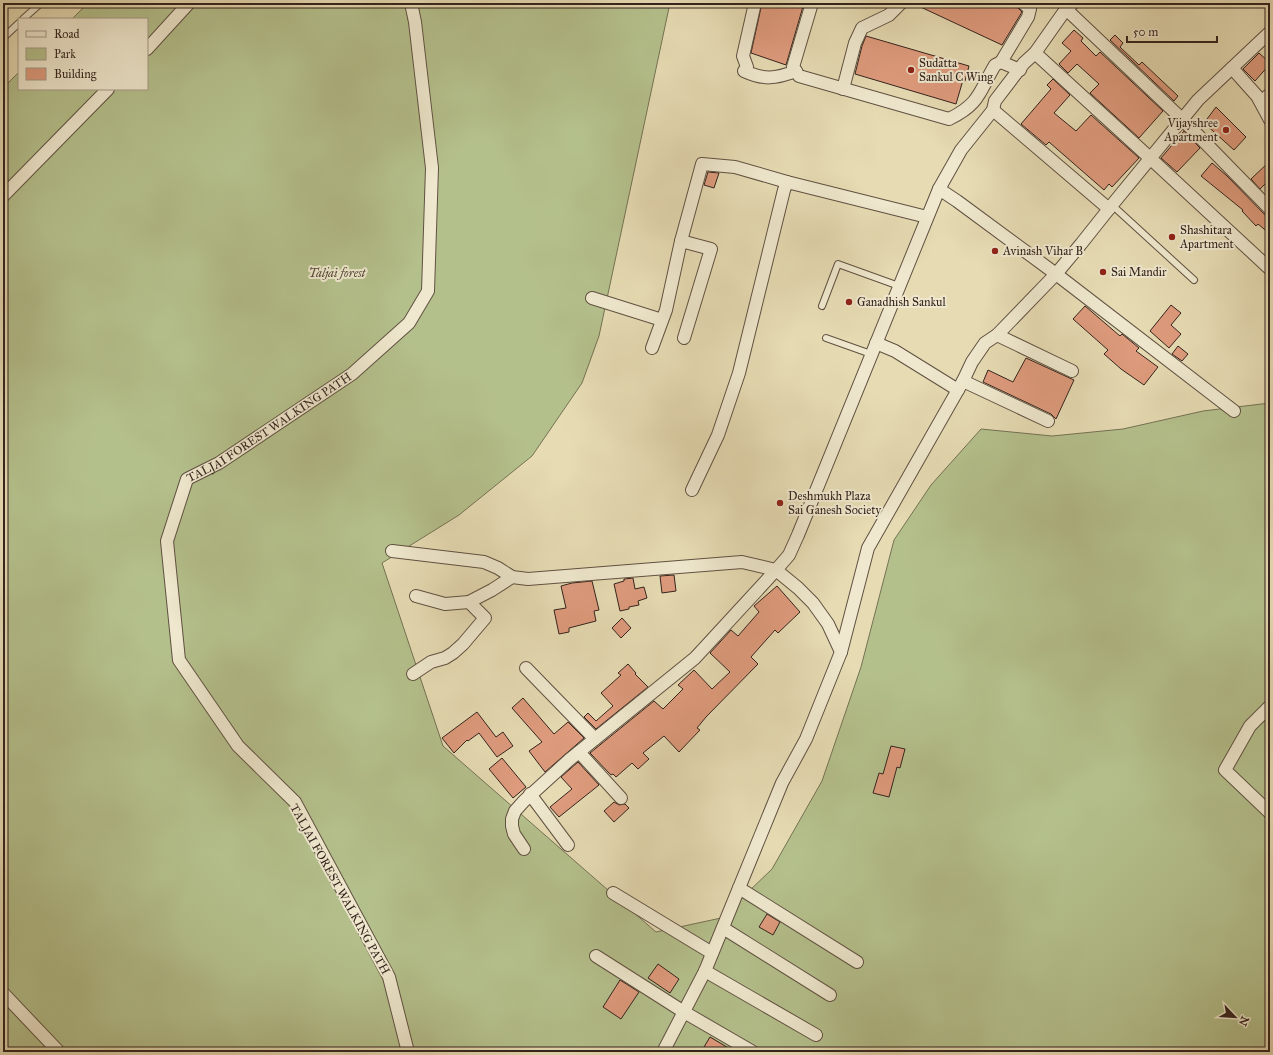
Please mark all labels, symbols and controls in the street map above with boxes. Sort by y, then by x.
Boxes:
legend [18,18,148,90]
scale bar [1127,18,1217,44]
text: 50 m [1133,25,1158,39]
text: Road [54,27,80,41]
text: Park [54,47,76,61]
place label: Sudatta Sankul C Wing [919,56,993,85]
marker: Sudatta Sankul C Wing [906,65,916,75]
text: Building [54,67,97,82]
place label: Vijayshree Apartment [1163,116,1219,144]
marker: Vijayshree Apartment [1221,125,1231,135]
place label: Shashitara Apartment [1179,223,1234,251]
marker: Shashitara Apartment [1167,232,1177,242]
place label: Avinash Vihar B [1002,244,1083,258]
marker: Avinash Vihar B [990,246,1000,256]
place label: Sai Mandir [1111,265,1167,279]
park label: Taljai forest [309,266,367,281]
marker: Sai Mandir [1098,267,1108,277]
place label: Ganadhish Sankul [857,295,946,309]
marker: Ganadhish Sankul [844,297,854,307]
street label: TALJAI FOREST WALKING PATH [184,369,354,485]
place label: Deshmukh Plaza Sai Ganesh Society [788,489,881,517]
marker: Deshmukh Plaza Sai Ganesh Society [775,498,785,508]
street label: TALJAI FOREST WALKING PATH [286,801,393,977]
north arrow [1215,997,1255,1037]
text: N [1235,1014,1251,1029]

